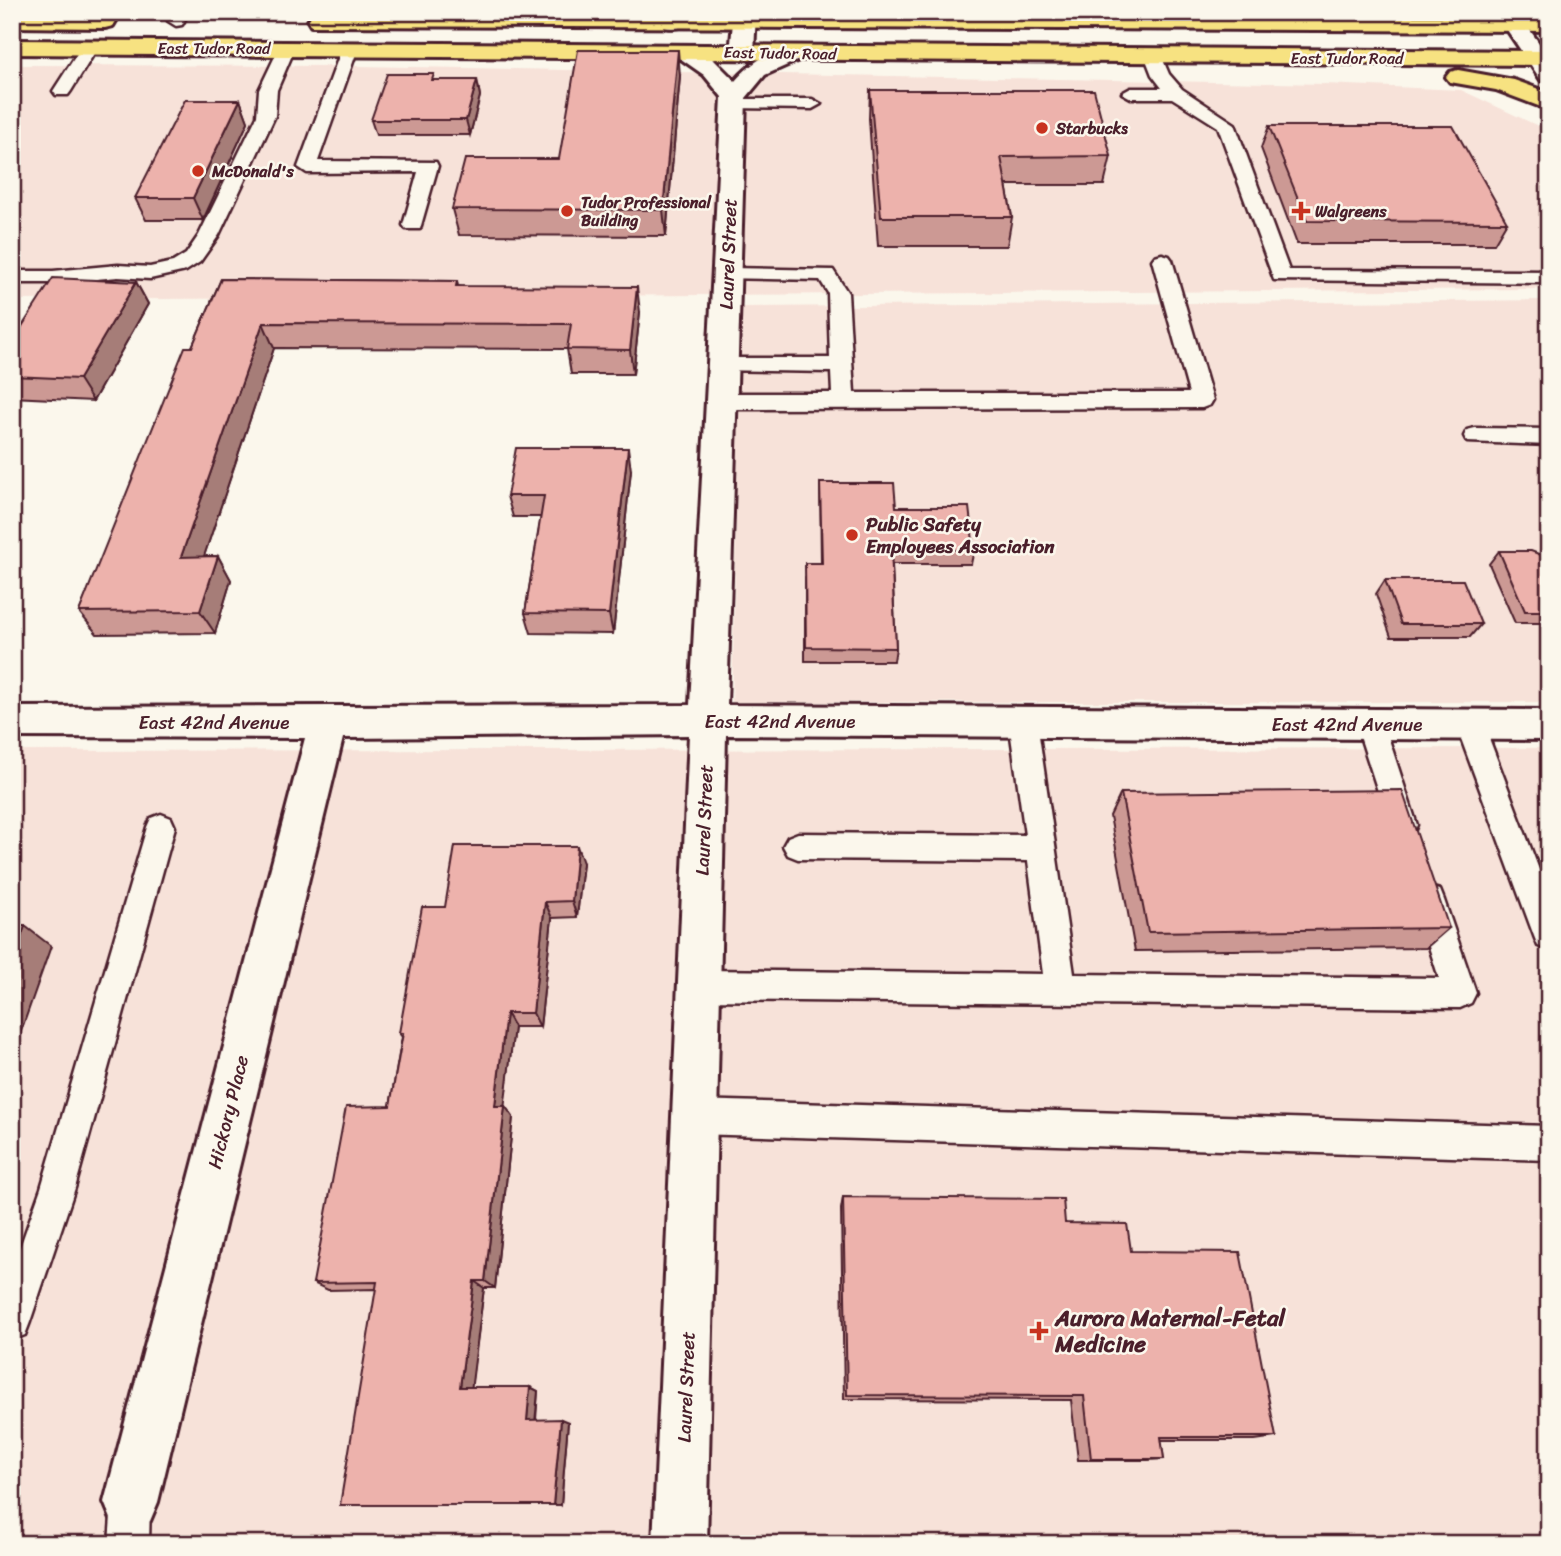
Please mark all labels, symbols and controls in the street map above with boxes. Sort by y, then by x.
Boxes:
street label: East Tudor Road [158,34,272,63]
street label: East Tudor Road [723,38,838,69]
street label: East Tudor Road [1291,44,1405,73]
place label: Starbucks [1055,114,1128,143]
marker: Starbucks [1034,120,1050,136]
place label: McDonald's [211,157,294,186]
marker: McDonald's [190,163,206,179]
place label: Tudor Professional Building [581,188,712,235]
place label: Walgreens [1315,197,1387,226]
street label: Laurel Street [710,198,746,310]
marker: Tudor Professional Building [559,203,575,219]
marker: Walgreens [1293,203,1309,219]
place label: Public Safety Employees Association [866,508,1055,563]
marker: Public Safety Employees Association [844,527,860,543]
street label: East 42nd Avenue [705,705,855,738]
street label: East 42nd Avenue [139,706,289,739]
street label: East 42nd Avenue [1272,708,1422,741]
street label: Laurel Street [686,764,722,876]
street label: Hickory Place [198,1051,258,1172]
place label: Aurora Maternal-Fetal Medicine [1054,1298,1286,1365]
marker: Aurora Maternal-Fetal Medicine [1029,1321,1049,1341]
street label: Laurel Street [668,1331,704,1443]

